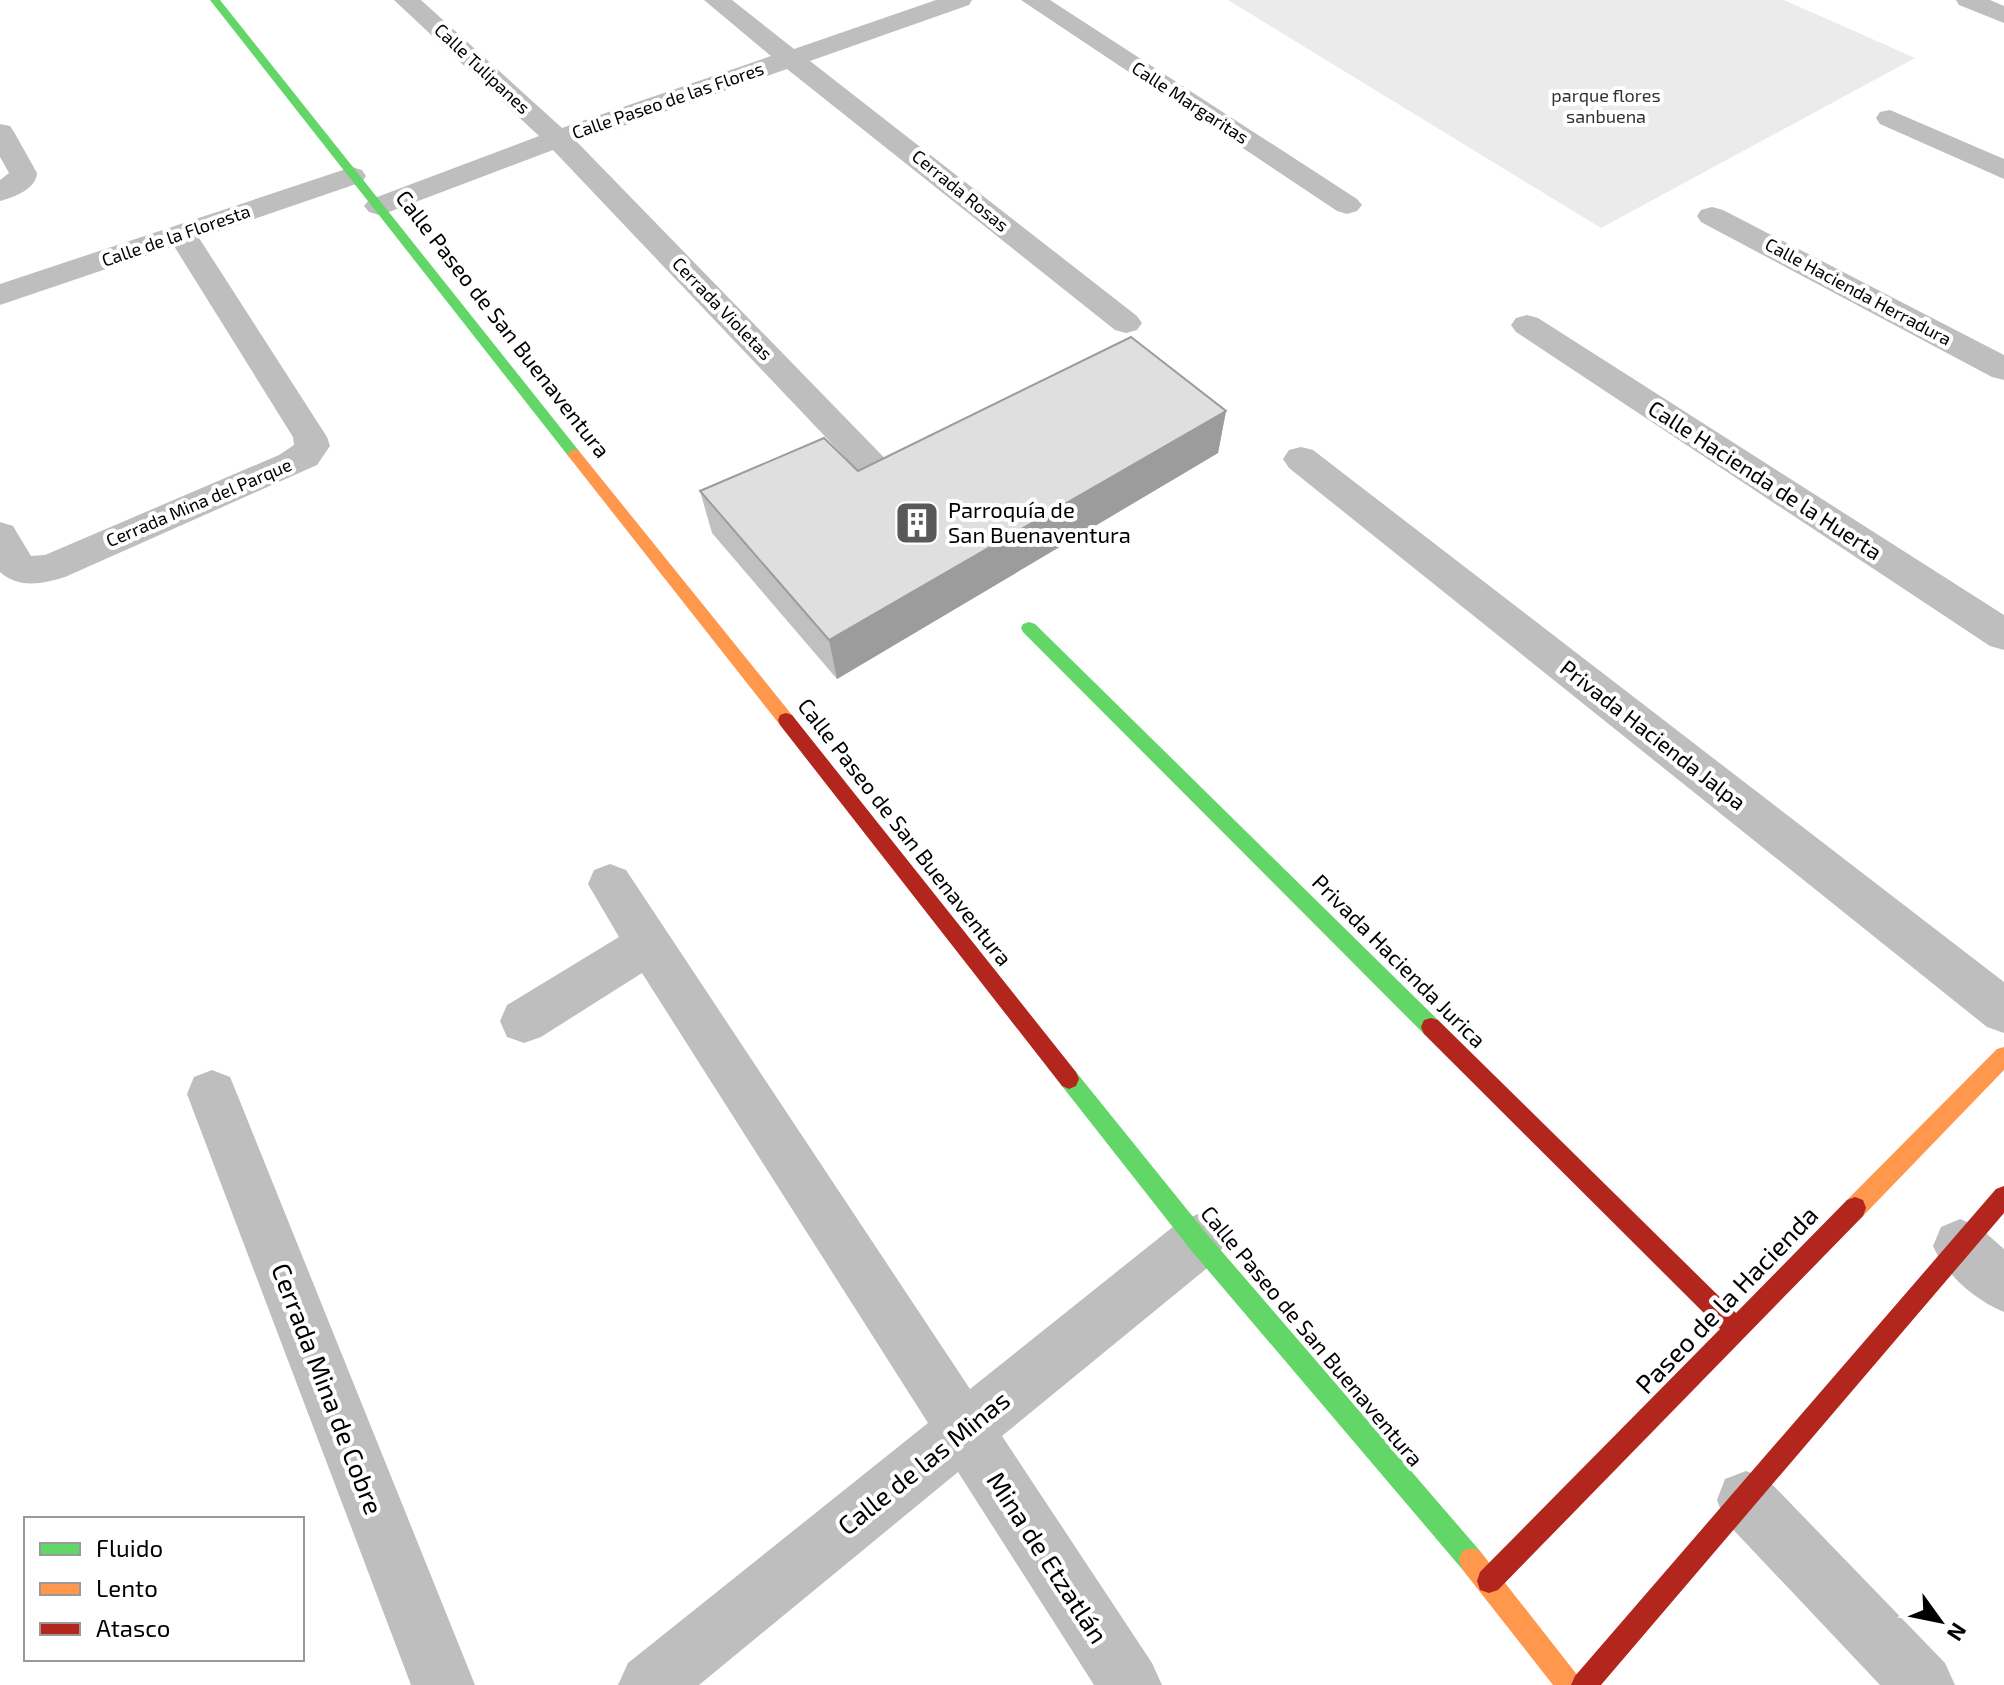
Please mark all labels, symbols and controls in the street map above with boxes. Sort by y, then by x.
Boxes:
street label: Calle Tulipanes [430,18,535,118]
street label: Calle Margaritas [1128,56,1253,148]
street label: Calle Paseo de las Flores [569,57,766,143]
park label: parque flores sanbuena [1551,84,1661,127]
street label: Cerrada Rosas [908,145,1013,236]
street label: Calle Paseo de San Buenaventura [391,185,616,462]
street label: Calle de la Floresta [99,199,253,271]
street label: Calle Hacienda Herradura [1762,233,1955,350]
street label: Cerrada Violetas [668,252,777,364]
street label: Calle Hacienda de la Huerta [1644,394,1887,564]
street label: Cerrada Mina del Parque [102,453,295,551]
place label: Parroquía de San Buenaventura [948,496,1131,547]
building icon: Parroquía de San Buenaventura [893,499,941,547]
street label: Privada Hacienda Jalpa [1556,654,1752,815]
street label: Calle Paseo de San Buenaventura [793,693,1018,970]
street label: Privada Hacienda Jurica [1308,868,1492,1052]
street label: Paseo de la Hacienda [1628,1199,1823,1399]
street label: Calle Paseo de San Buenaventura [1196,1200,1429,1471]
street label: Cerrada Mina de Cobre [266,1259,391,1518]
street label: Calle de las Minas [831,1383,1015,1541]
street label: Mina de Etzatlán [981,1466,1115,1649]
legend [24,1517,304,1661]
text: Fluido [96,1533,163,1562]
text: Lento [96,1573,158,1602]
north arrow [1900,1581,1980,1661]
text: Atasco [96,1613,170,1642]
text: N [1942,1619,1973,1646]

